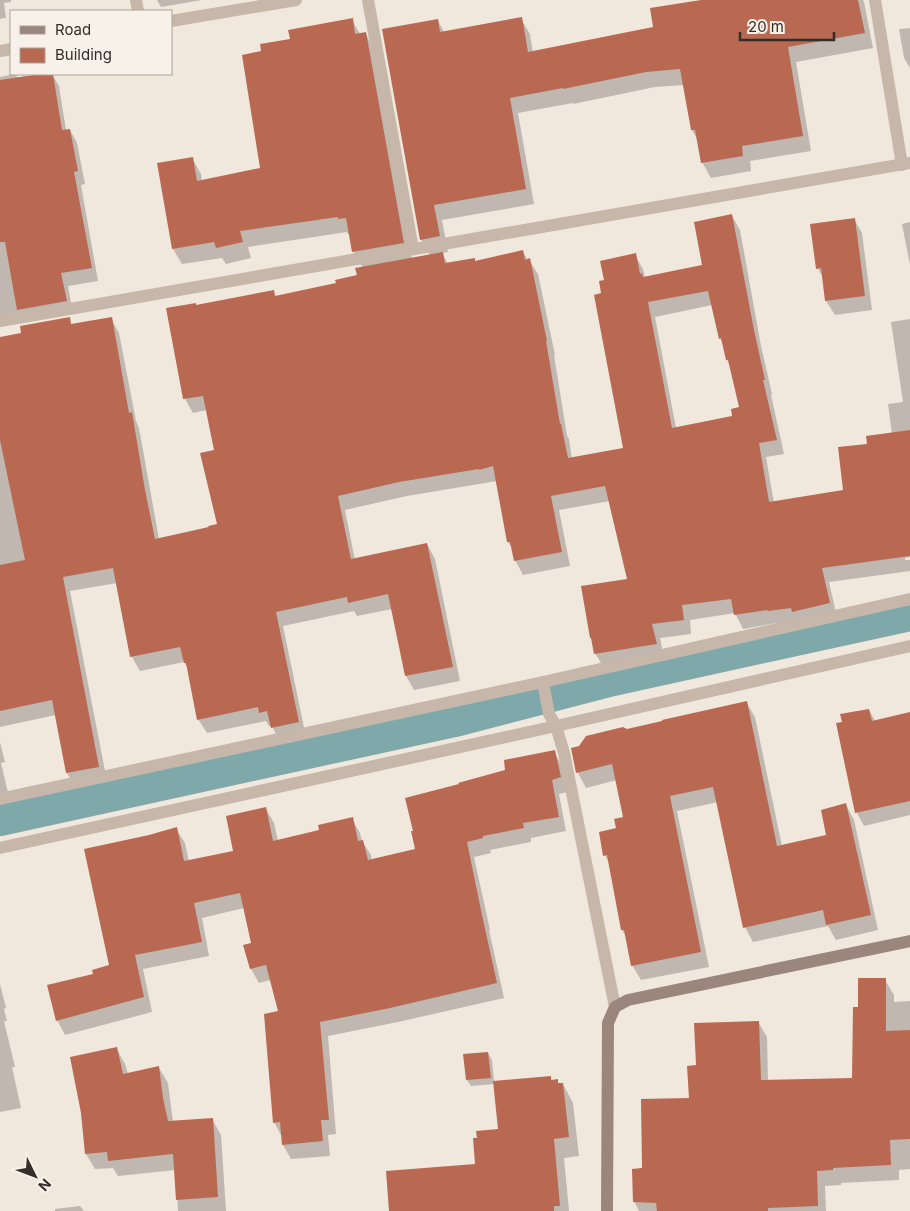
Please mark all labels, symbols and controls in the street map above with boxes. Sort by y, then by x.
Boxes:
legend [10,10,172,75]
scale bar [740,10,834,42]
text: 20 m [748,17,784,36]
text: Road [55,20,91,39]
text: Building [55,45,112,64]
north arrow [10,1151,60,1201]
text: N [35,1175,55,1195]

